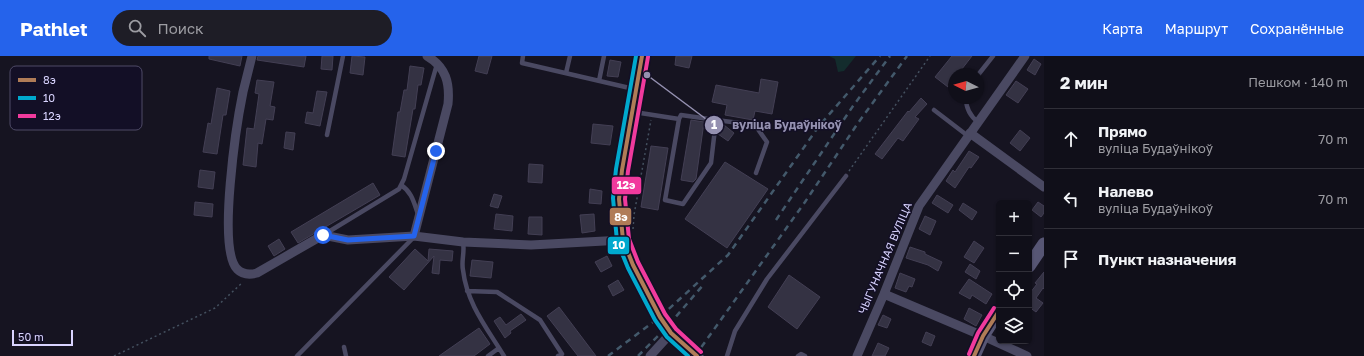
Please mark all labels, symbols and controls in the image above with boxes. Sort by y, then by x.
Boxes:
search box [112,10,392,46]
text: Pathlet [20,17,88,40]
icon: search [126,17,148,39]
text: Поиск [158,19,204,37]
text: Карта [1102,20,1143,37]
text: Маршрут [1165,20,1228,37]
text: Сохранённые [1250,20,1344,37]
legend [10,66,142,130]
north arrow [948,68,984,104]
text: 2 мин [1060,72,1108,93]
text: 8э [43,73,56,86]
text: Пешком · 140 m [1248,74,1348,90]
text: 10 [43,91,55,104]
text: 12э [43,109,61,122]
callout: вуліца Будаўнікоў [704,113,849,137]
text: 1 [711,117,717,132]
text: вуліца Будаўнікоў [732,117,843,132]
text: Прямо [1098,122,1147,140]
icon: ahead [1060,128,1082,150]
text: 70 m [1318,131,1348,147]
text: вуліца Будаўнікоў [1098,140,1213,156]
route end [427,142,445,160]
line badge: 12э [611,176,642,195]
text: 12э [617,178,635,191]
text: Налево [1098,182,1154,200]
icon: left [1060,188,1082,210]
text: 70 m [1318,191,1348,207]
street label: ЧЫГУНАЧНАЯ ВУЛІЦА [855,199,914,316]
map controls [996,200,1032,344]
button: + [996,200,1032,236]
text: вуліца Будаўнікоў [1098,200,1213,216]
line badge: 8э [609,207,632,226]
text: 8э [614,210,628,223]
route start [314,226,332,244]
line badge: 10 [607,236,630,255]
button: − [996,236,1032,272]
text: 10 [613,238,625,251]
icon: arrive [1060,248,1082,270]
text: Пункт назначения [1098,250,1236,268]
button: locate [996,272,1032,308]
button: layers [996,308,1032,344]
scale bar [12,328,73,347]
text: 50 m [18,330,44,343]

